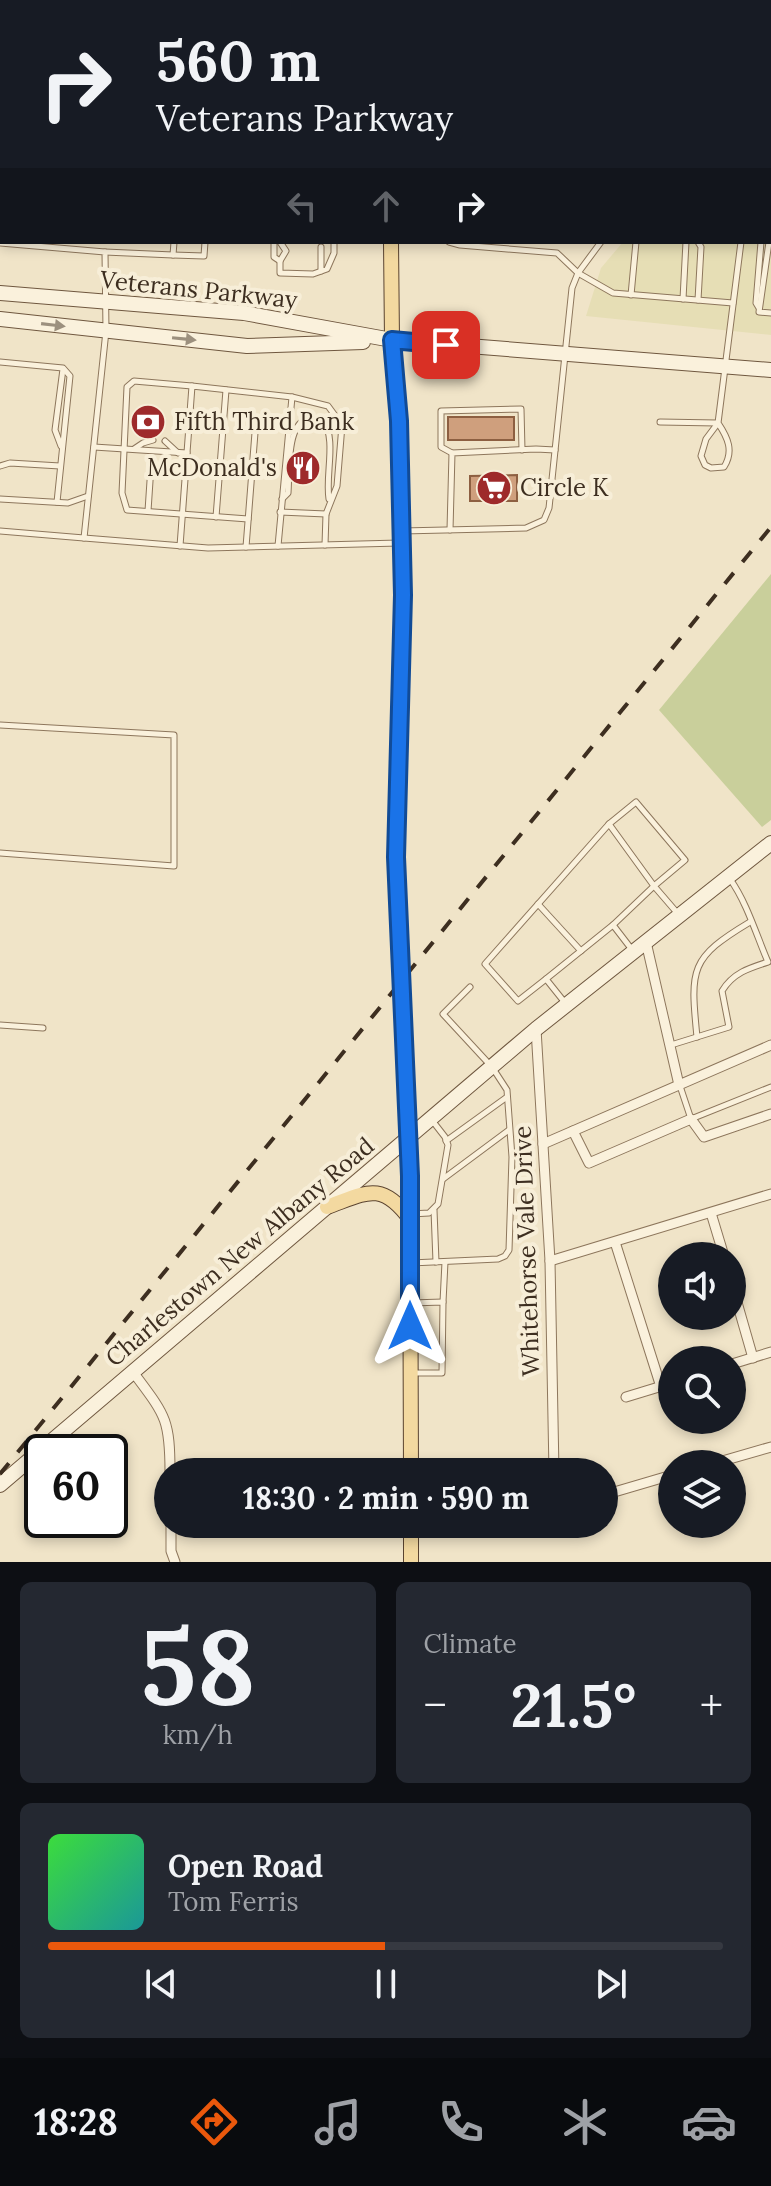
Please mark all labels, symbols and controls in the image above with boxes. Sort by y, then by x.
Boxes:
text: 560 m [156,25,320,96]
icon: right [24,32,128,136]
text: Veterans Parkway [156,95,453,141]
icon: left [280,184,324,228]
icon: ahead [364,184,408,228]
icon: right [448,184,492,228]
street label: Veterans Parkway [98,264,300,315]
pin [412,311,480,379]
one-way arrow [41,319,66,332]
icon: arrive [424,323,468,367]
one-way arrow [172,333,197,346]
bank icon: Fifth Third Bank [129,403,167,441]
place label: Fifth Third Bank [174,406,354,437]
restaurant icon: McDonald's [284,449,322,487]
place label: McDonald's [147,452,277,483]
supermarket icon: Circle K [475,469,513,507]
place label: Circle K [520,472,609,503]
street label: Whitehorse Vale Drive [507,1125,546,1377]
street label: Charlestown New Albany Road [99,1130,380,1373]
map controls [658,1242,746,1538]
button: sound [658,1242,746,1330]
position arrow [368,1284,452,1368]
button: search [658,1346,746,1434]
speed limit sign: 60 [24,1434,128,1538]
button: layers [658,1450,746,1538]
text: 18:30 · 2 min · 590 m [243,1479,529,1517]
text: 58 [140,1599,256,1732]
text: Climate [424,1627,517,1660]
text: 21.5° [510,1667,636,1743]
text: − [424,1677,447,1733]
text: + [700,1677,723,1733]
text: km/h [163,1718,233,1751]
text: Open Road [168,1847,323,1885]
text: Tom Ferris [168,1885,298,1918]
icon: previous [139,1962,183,2006]
icon: pause [364,1962,408,2006]
icon: next [589,1962,633,2006]
icon: directions [186,2094,242,2150]
icon: music [310,2094,366,2150]
icon: phone [433,2094,489,2150]
icon: climate [557,2094,613,2150]
icon: car [681,2094,737,2150]
text: 18:28 [34,2099,118,2145]

